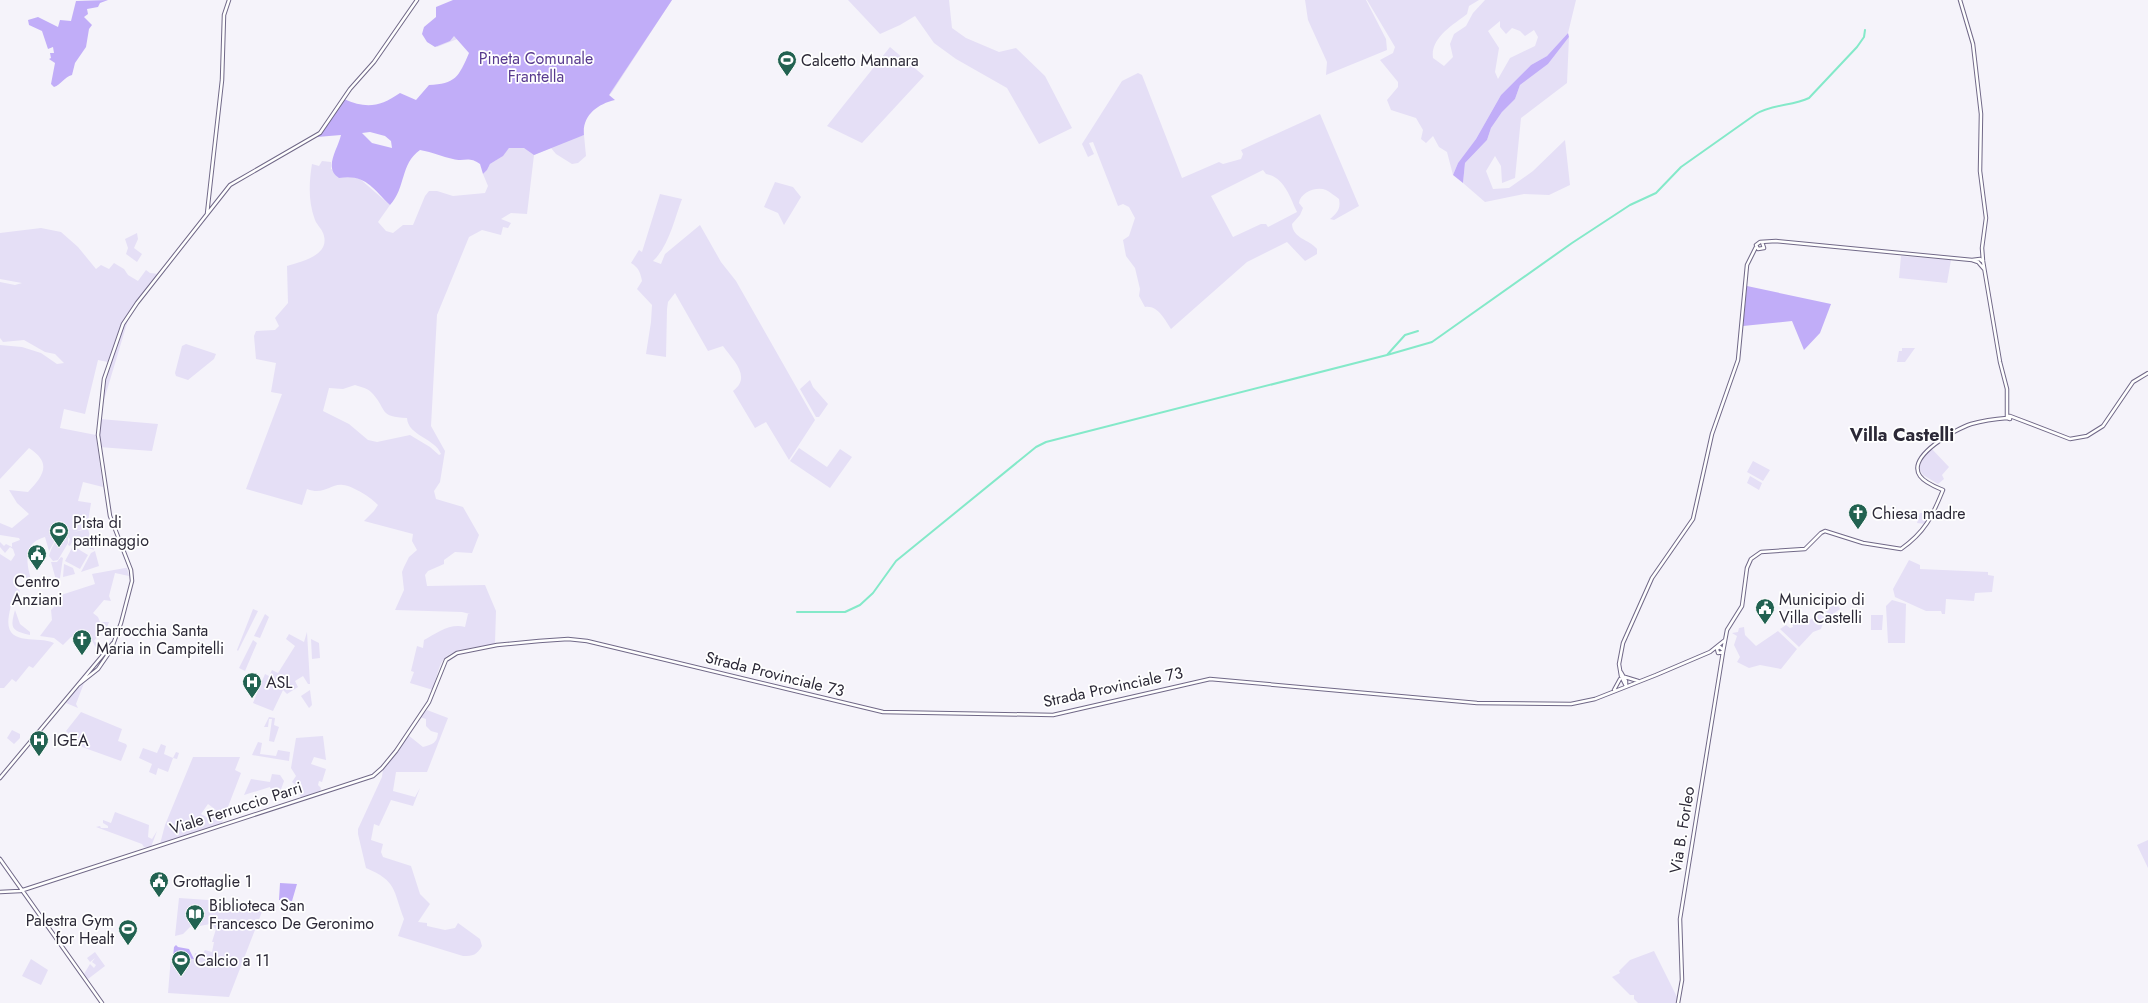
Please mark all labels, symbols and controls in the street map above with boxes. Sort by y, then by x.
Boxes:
park label: Pineta Comunale Frantella [479,47,593,88]
sports icon: Calcetto Mannara [776,49,798,77]
place label: Calcetto Mannara [801,49,919,72]
district label: Villa Castelli [1849,422,1954,448]
church icon: Chiesa madre [1847,502,1869,530]
place label: Chiesa madre [1872,502,1966,525]
place label: Pista di pattinaggio [73,511,149,552]
sports icon: Pista di pattinaggio [48,520,70,548]
public building icon: Centro Anziani [26,543,48,571]
place label: Centro Anziani [12,570,62,611]
place label: Municipio di Villa Castelli [1779,588,1865,629]
public building icon: Municipio di Villa Castelli [1754,597,1776,625]
place label: Parrocchia Santa Maria in Campitelli [96,619,224,660]
church icon: Parrocchia Santa Maria in Campitelli [71,628,93,656]
street label: Strada Provinciale 73 [703,646,847,702]
street label: Strada Provinciale 73 [1041,661,1185,713]
hospital icon: ASL [241,671,263,699]
place label: ASL [266,671,293,694]
hospital icon: IGEA [28,729,50,757]
place label: IGEA [53,729,89,752]
street label: Viale Ferruccio Parri [167,776,305,840]
street label: Via B. Forleo [1664,785,1700,875]
public building icon: Grottaglie 1 [148,870,170,898]
place label: Grottaglie 1 [173,870,252,893]
place label: Biblioteca San Francesco De Geronimo [209,894,374,935]
library icon: Biblioteca San Francesco De Geronimo [184,903,206,931]
place label: Palestra Gym for Healt [26,909,114,950]
sports icon: Palestra Gym for Healt [117,918,139,946]
sports icon: Calcio a 11 [170,949,192,977]
place label: Calcio a 11 [195,949,270,972]

